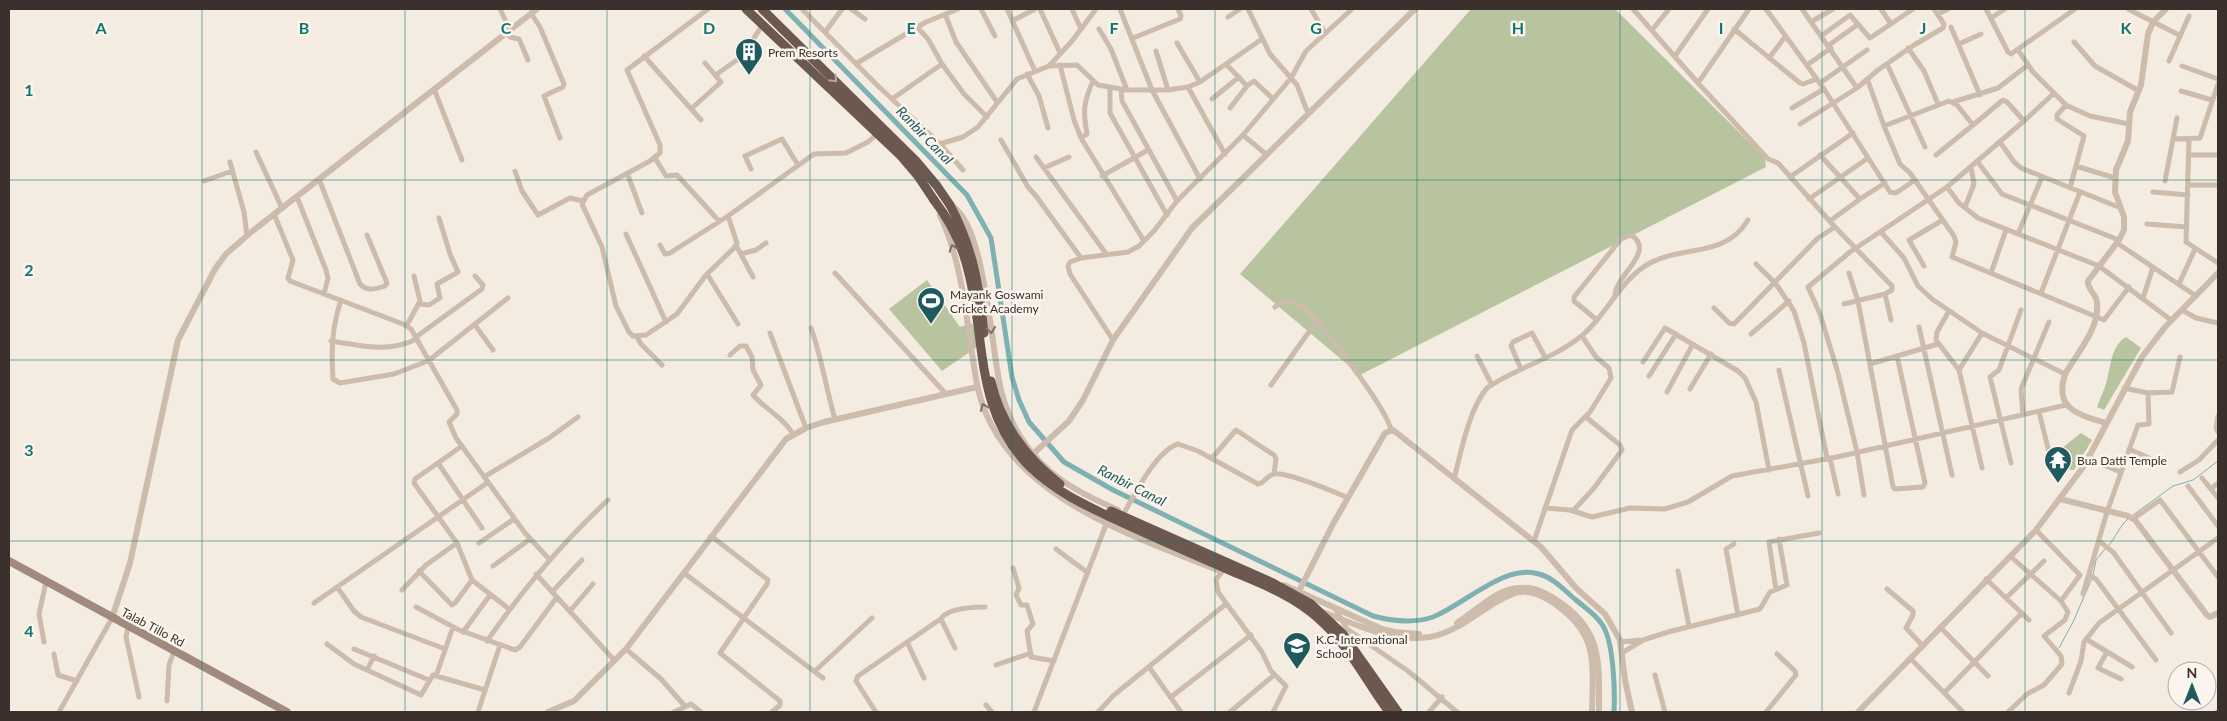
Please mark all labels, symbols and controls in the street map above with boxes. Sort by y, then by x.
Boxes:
text: A [94,18,107,37]
text: B [299,18,309,37]
text: C [501,18,512,37]
text: D [703,18,715,37]
text: E [906,18,916,37]
text: F [1109,18,1119,37]
text: G [1310,18,1322,37]
text: H [1512,18,1524,37]
text: I [1719,18,1723,37]
text: J [1920,18,1926,37]
text: K [2121,18,2133,37]
building icon: Prem Resorts [734,37,764,76]
place label: Prem Resorts [768,45,838,60]
one-way arrow [829,74,838,83]
text: 1 [24,80,34,99]
water label: Ranbir Canal [893,102,957,168]
one-way arrow [949,245,959,253]
text: 2 [24,260,34,279]
sports icon: Mayank Goswami Cricket Academy [916,286,946,325]
place label: Mayank Goswami Cricket Academy [950,287,1044,316]
one-way arrow [985,326,996,334]
one-way arrow [980,403,990,412]
text: 3 [24,440,34,459]
temple icon: Bua Datti Temple [2043,445,2073,484]
place label: Bua Datti Temple [2077,453,2167,468]
water label: Ranbir Canal [1095,461,1169,509]
street label: Talab Tillo Rd [119,604,187,650]
text: 4 [24,621,34,640]
school or university icon: K.C. International School [1282,631,1312,670]
place label: K.C. International School [1316,632,1408,661]
north arrow [2167,661,2217,711]
text: N [2187,664,2197,681]

